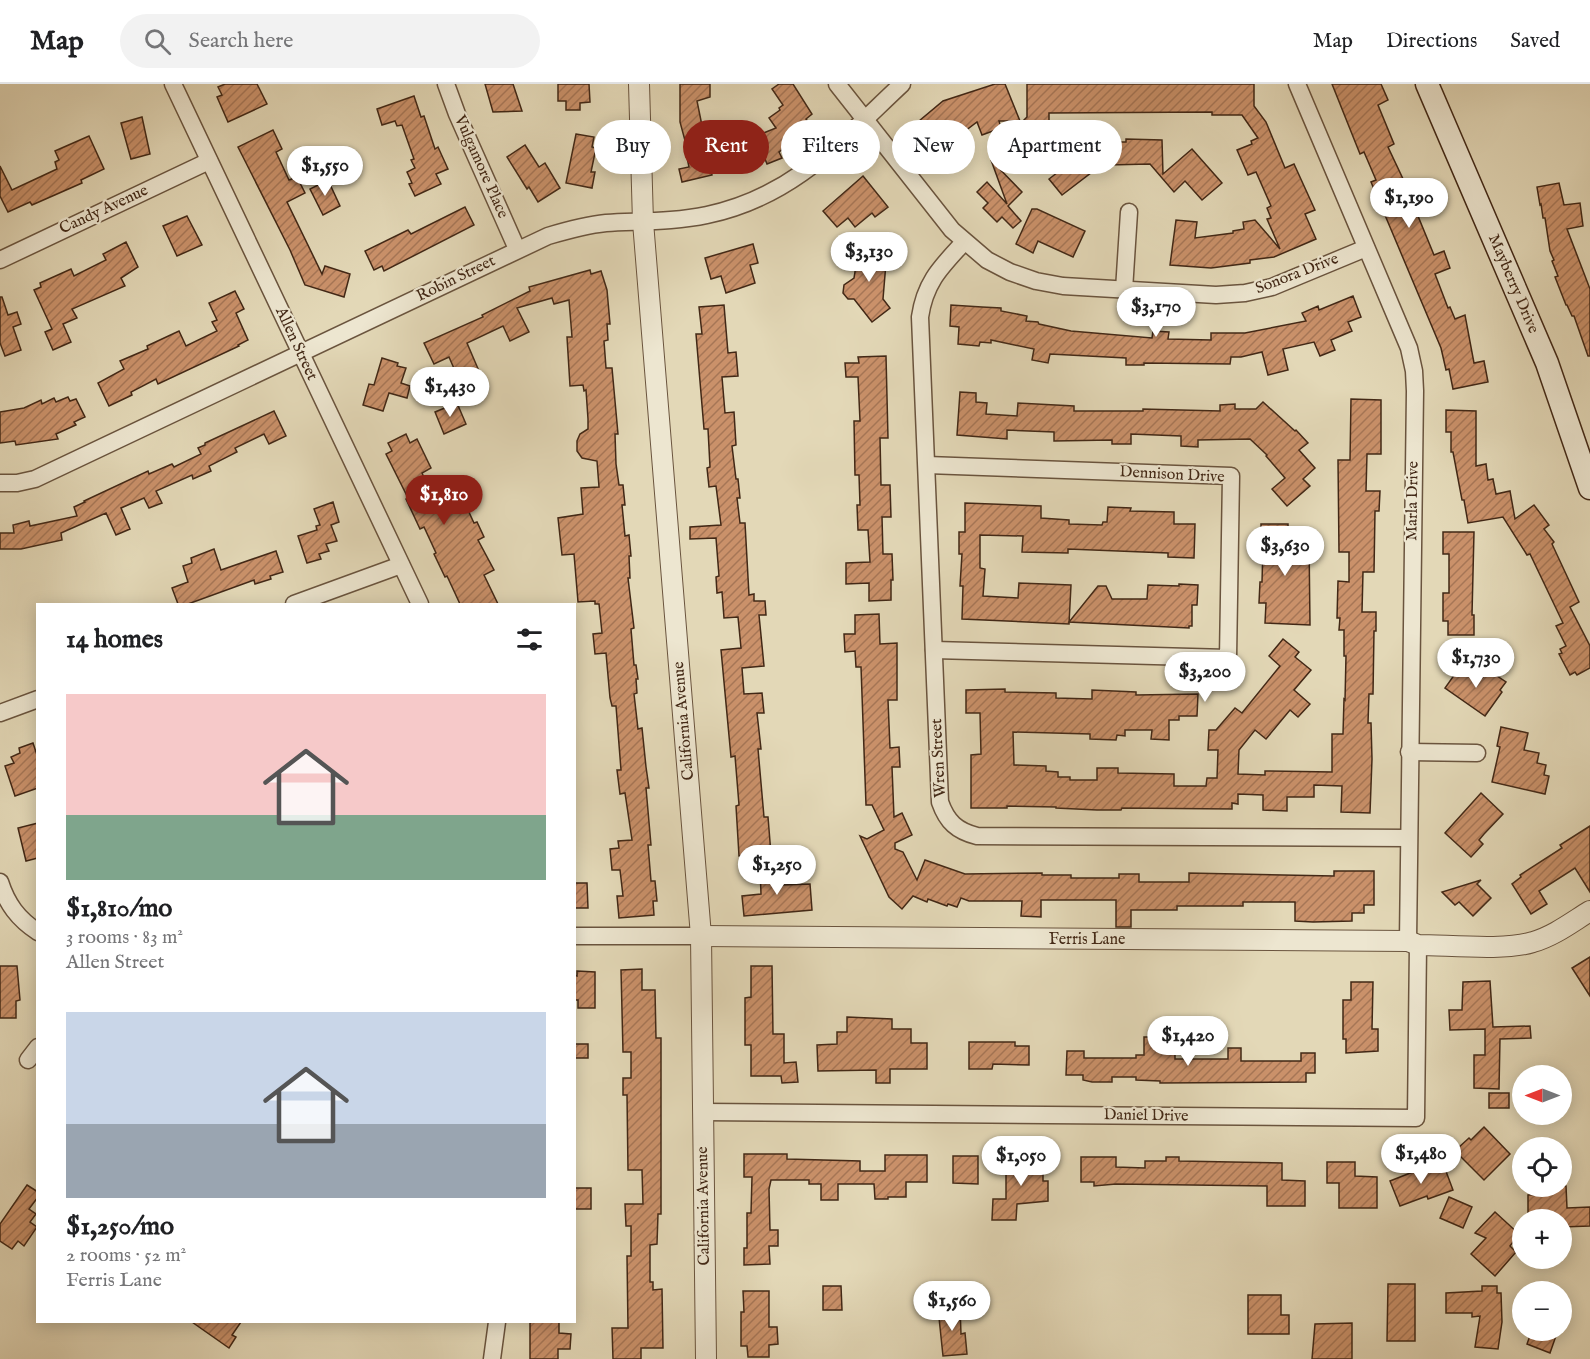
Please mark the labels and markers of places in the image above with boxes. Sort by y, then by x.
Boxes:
pin: $1,550 [276,146,374,197]
pin: $1,190 [1360,178,1458,229]
pin: $3,130 [820,232,918,283]
pin: $3,170 [1107,287,1205,338]
pin: $1,430 [401,367,499,418]
pin: $1,810 [395,475,493,526]
pin: $3,630 [1236,526,1334,577]
pin: $1,730 [1427,638,1525,689]
pin: $3,200 [1156,652,1254,703]
pin: $1,250 [728,845,826,896]
pin: $1,420 [1139,1016,1237,1067]
pin: $1,480 [1372,1134,1470,1185]
pin: $1,050 [972,1136,1070,1187]
pin: $1,560 [903,1281,1001,1332]

